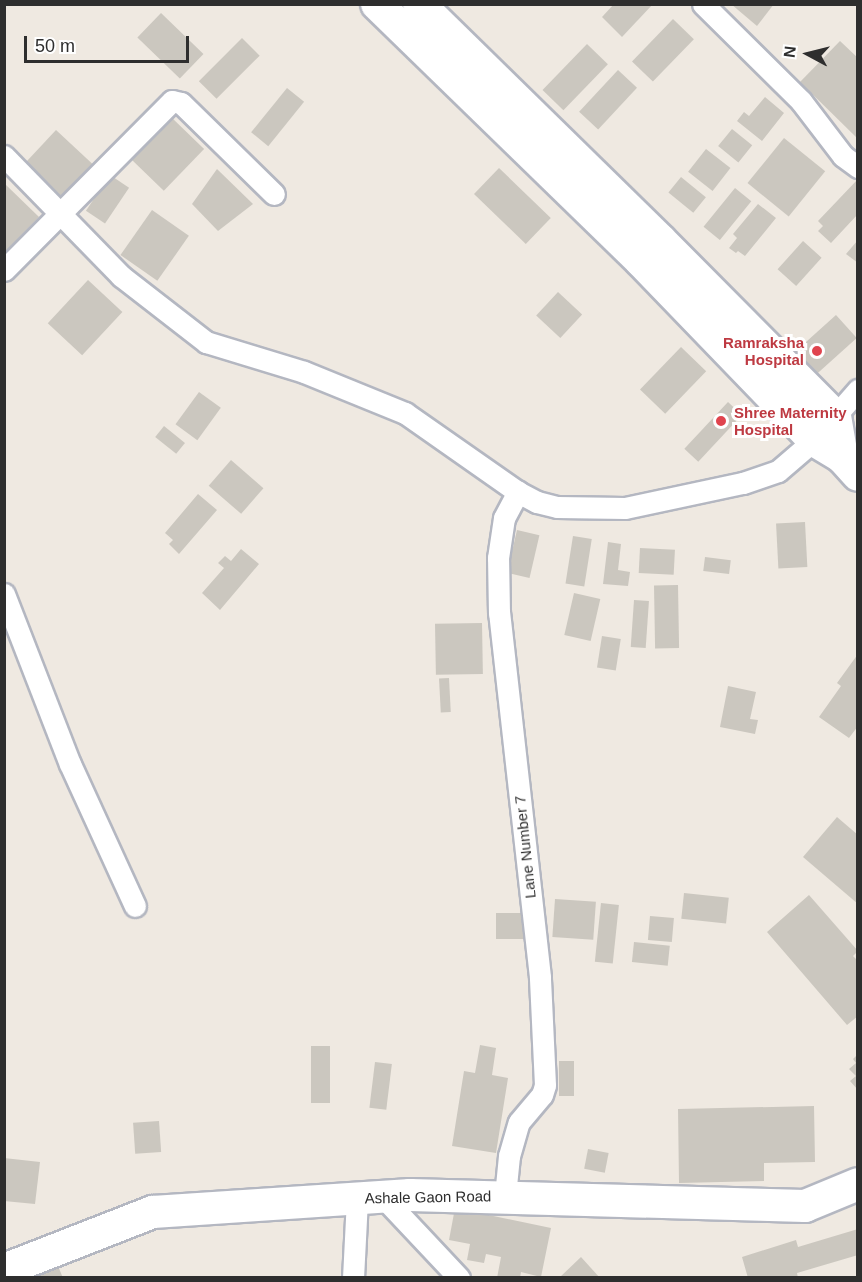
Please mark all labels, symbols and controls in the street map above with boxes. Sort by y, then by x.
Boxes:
scale bar [27,24,192,62]
north arrow [778,24,838,84]
text: 50 m [35,36,75,56]
text: N [780,45,799,59]
place label: Ramraksha Hospital [723,333,804,368]
marker: Ramraksha Hospital [808,342,826,360]
place label: Shree Maternity Hospital [734,403,847,438]
marker: Shree Maternity Hospital [712,412,730,430]
street label: Lane Number 7 [511,795,539,899]
street label: Ashale Gaon Road [364,1187,492,1207]

